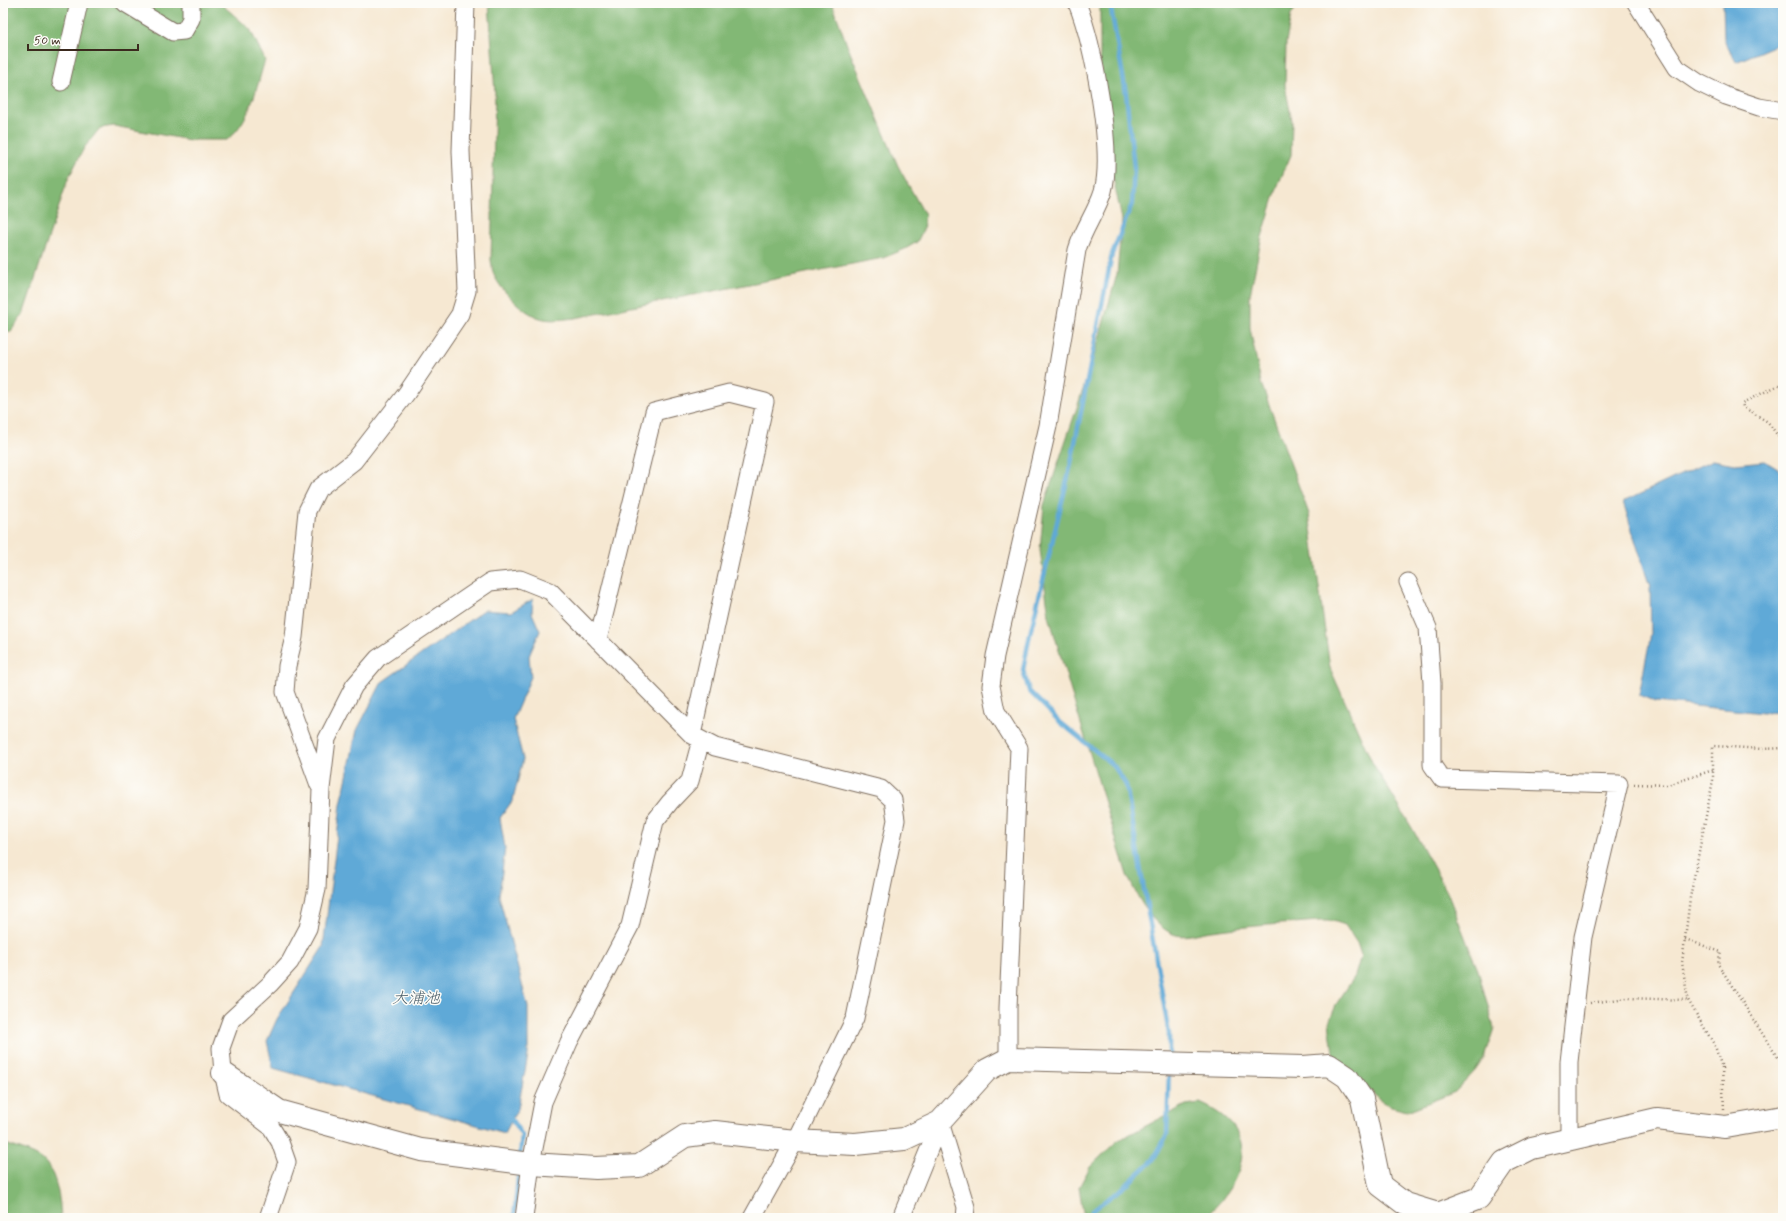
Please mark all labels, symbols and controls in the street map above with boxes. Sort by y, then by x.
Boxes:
scale bar [28,26,138,52]
text: 50 m [34,33,61,49]
water label: 大浦池 [392,988,441,1009]

